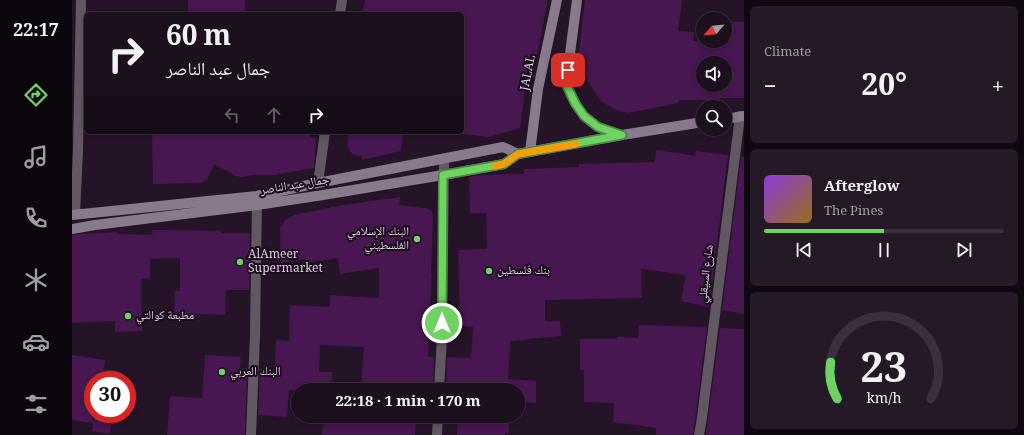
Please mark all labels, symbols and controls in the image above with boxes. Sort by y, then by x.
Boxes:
north arrow [696,12,732,48]
map controls [696,12,732,136]
text: 60 m [166,15,231,63]
text: 22:17 [13,17,59,47]
icon: right [100,28,152,80]
text: Climate [764,42,811,64]
street label: JALAL [515,53,543,94]
pin [551,53,585,87]
text: جمال عبد الناصر [166,56,270,86]
button: sound [696,56,732,92]
icon: arrive [557,59,579,81]
text: 20° [861,63,907,114]
text: − [764,70,777,108]
text: + [992,70,1004,108]
icon: directions [22,81,50,109]
button: search [696,100,732,136]
icon: left [221,104,243,126]
icon: ahead [263,104,285,126]
icon: right [305,104,327,126]
icon: music [22,143,50,171]
street label: جمال عبد الناصر [258,170,331,202]
text: Afterglow [824,175,900,201]
text: The Pines [824,201,883,223]
icon: phone [22,204,50,232]
place label: البنك الإسلامي الفلسطيني [347,222,409,257]
marker: البنك الإسلامي الفلسطيني [412,234,422,244]
icon: previous [793,239,815,261]
icon: pause [873,239,895,261]
icon: next [953,239,975,261]
street label: شارع السيقلي [693,243,721,305]
place label: AlAmeer Supermarket [248,245,323,280]
marker: AlAmeer Supermarket [235,257,245,267]
place label: بنك فلسطين [497,261,550,282]
icon: climate [22,266,50,294]
marker: بنك فلسطين [484,266,494,276]
position arrow [421,302,463,344]
place label: مطبعة كوالتي [136,306,194,327]
marker: مطبعة كوالتي [123,311,133,321]
icon: car [22,328,50,356]
text: 23 [861,337,907,407]
place label: البنك العربي [230,362,281,383]
marker: البنك العربي [217,367,227,377]
speed limit sign: 30 [84,371,136,423]
text: km/h [866,387,902,411]
icon: filters [22,390,50,418]
text: 22:18 · 1 min · 170 m [335,390,481,416]

